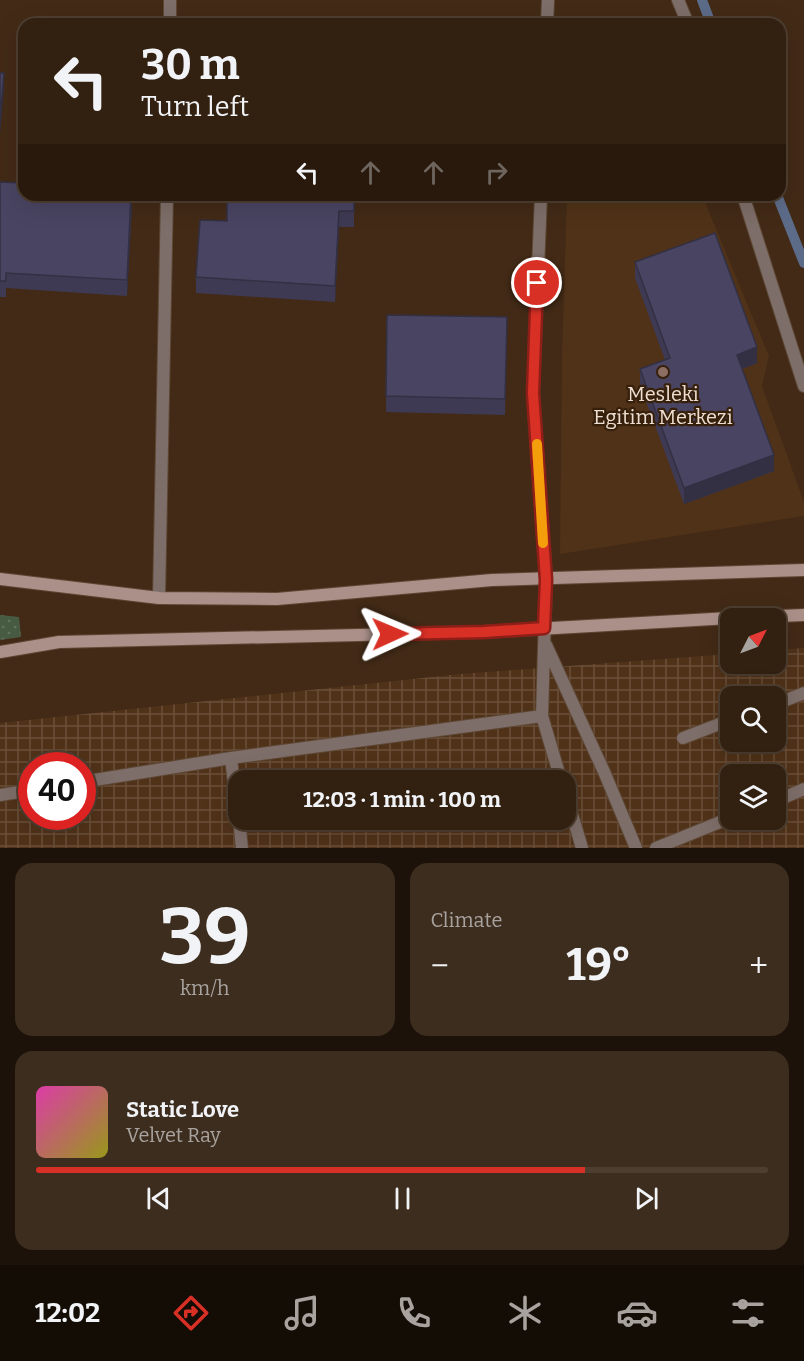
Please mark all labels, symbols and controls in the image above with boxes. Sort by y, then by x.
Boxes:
text: 30 m [141,40,240,90]
icon: left [42,42,120,120]
text: Turn left [141,91,249,123]
icon: left [291,156,324,189]
icon: ahead [354,156,387,189]
icon: ahead [417,156,450,189]
icon: right [480,156,513,189]
pin [511,257,562,308]
icon: arrive [520,266,553,299]
marker: Mesleki Egitim Merkezi [656,365,670,379]
place label: Mesleki Egitim Merkezi [593,382,733,429]
position arrow [358,602,422,666]
north arrow [720,608,786,674]
map controls [720,608,786,830]
button: search [720,686,786,752]
speed limit sign: 40 [18,752,96,830]
button: layers [720,764,786,830]
text: 12:03 · 1 min · 100 m [303,786,501,813]
text: 39 [159,890,250,984]
text: Climate [431,908,502,932]
text: 19° [566,938,632,992]
text: − [431,946,449,986]
text: + [749,946,768,986]
text: km/h [180,976,230,1000]
text: Static Love [126,1096,239,1123]
text: Velvet Ray [126,1123,221,1147]
icon: previous [142,1182,175,1215]
icon: pause [386,1182,419,1215]
icon: next [630,1182,663,1215]
icon: directions [170,1292,212,1334]
icon: music [281,1292,323,1334]
icon: phone [393,1292,435,1334]
icon: climate [504,1292,546,1334]
icon: car [616,1292,658,1334]
icon: filters [727,1292,769,1334]
text: 12:02 [35,1297,100,1329]

